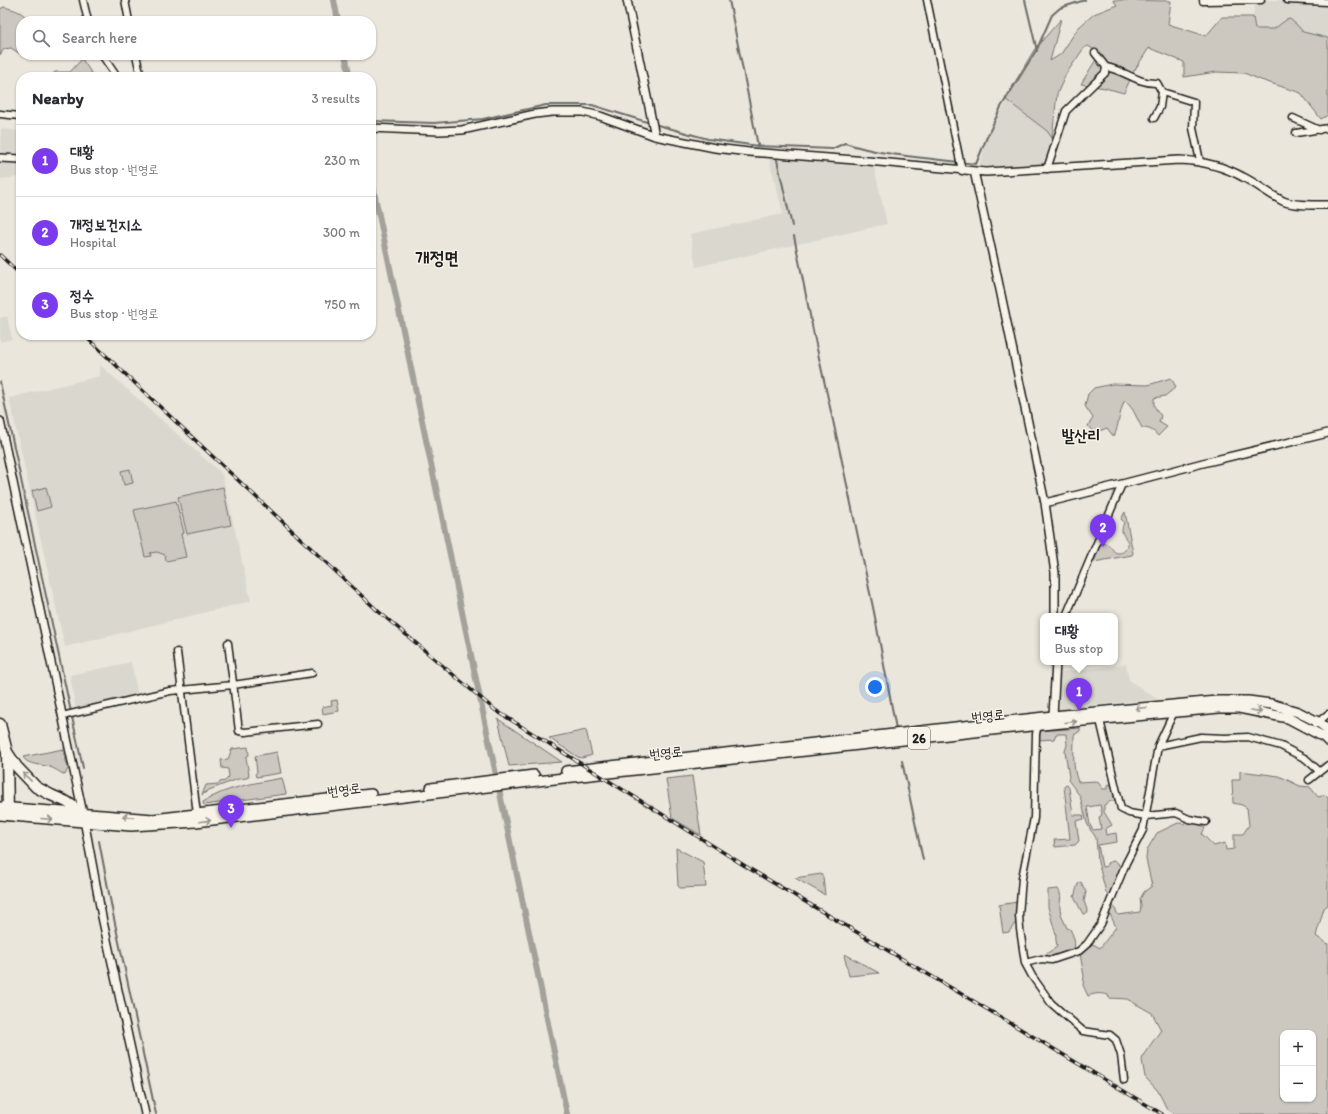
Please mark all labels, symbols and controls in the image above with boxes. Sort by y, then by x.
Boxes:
search box [16,16,376,60]
icon: search [30,27,52,49]
text: Search here [62,29,137,47]
text: Nearby [32,88,84,108]
text: 3 results [311,91,360,106]
text: 대황 [70,143,94,161]
text: 1 [42,153,48,168]
text: 230 m [324,153,360,168]
text: Bus stop · 번영로 [70,162,159,177]
text: 개정보건지소 [70,216,142,234]
text: 2 [42,225,48,240]
text: 300 m [323,225,360,240]
text: Hospital [70,235,117,250]
district label: 개정면 [415,247,459,269]
text: 정수 [70,287,94,305]
text: 3 [41,297,49,312]
text: 750 m [325,297,360,312]
text: Bus stop · 번영로 [70,306,159,321]
district label: 발산리 [1062,426,1100,445]
pin: 2 [1090,514,1116,547]
popup [1040,613,1118,665]
text: 대황 [1055,622,1079,640]
text: Bus stop [1055,641,1103,656]
your location [865,677,885,697]
pin: 1 [1066,678,1092,711]
one-way arrow [1135,704,1148,711]
street label: 번영로 [970,706,1006,726]
one-way arrow [1249,708,1262,716]
one-way arrow [1064,719,1077,726]
road number: 26 [908,727,930,749]
street label: 번영로 [648,743,684,763]
one-way arrow [22,773,32,782]
street label: 번영로 [326,780,362,800]
pin: 3 [218,795,244,828]
one-way arrow [122,813,135,820]
one-way arrow [40,815,53,822]
one-way arrow [198,817,211,825]
map controls [1280,1030,1316,1102]
button: + [1280,1030,1316,1066]
button: − [1280,1066,1316,1102]

